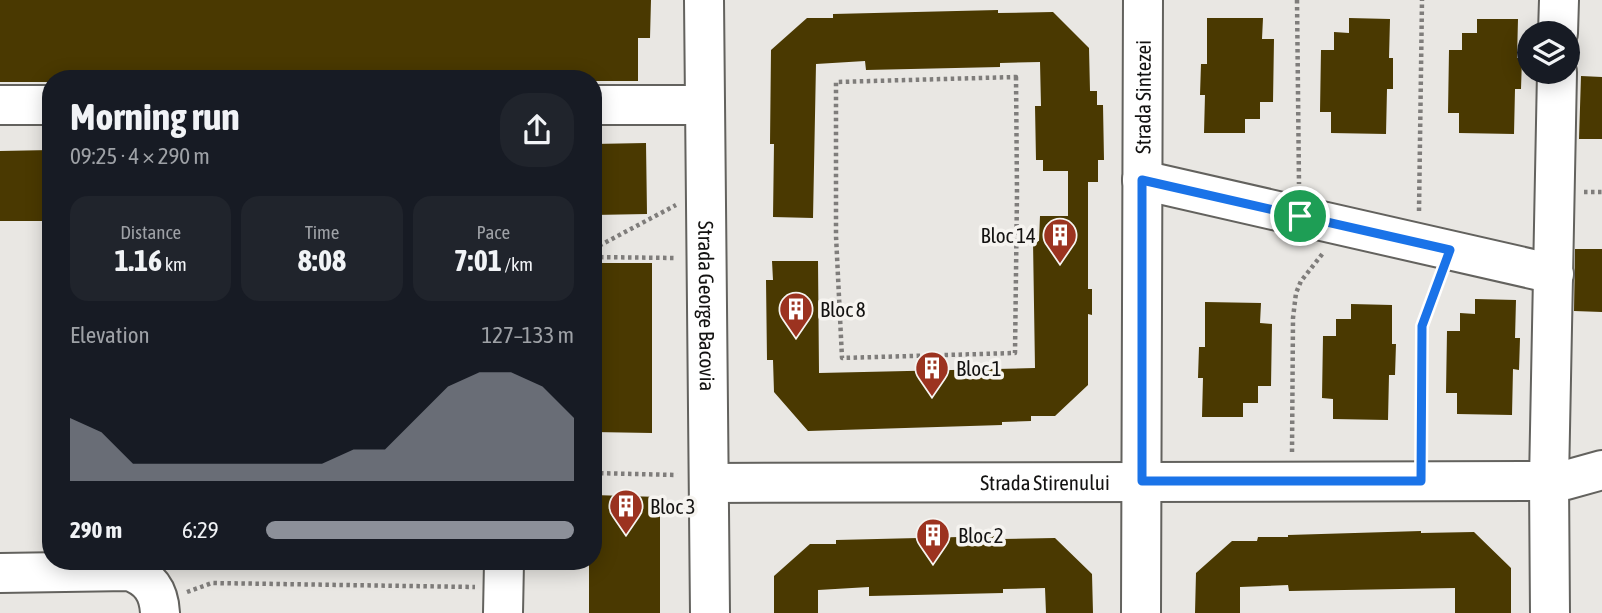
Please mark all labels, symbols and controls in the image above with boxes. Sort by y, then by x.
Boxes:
map controls [1517,21,1580,84]
button: layers [1517,21,1580,84]
street label: Strada Sintezei [1130,40,1155,154]
button: share [500,93,574,167]
text: Morning run [70,95,240,138]
text: 09:25 · 4 × 290 m [70,143,210,169]
pin [1270,186,1330,246]
icon: arrive [1281,197,1319,235]
building icon: Bloc 14 [1041,216,1079,265]
text: Distance [120,221,181,243]
text: Time [305,221,339,243]
text: Pace [477,221,510,243]
street label: Strada George Bacovia [694,221,720,391]
place label: Bloc 14 [980,223,1036,247]
text: 1.16 [115,243,162,277]
text: 8:08 [298,243,346,277]
text: 7:01 [454,243,502,277]
text: km [162,253,187,275]
text: /km [502,253,533,275]
building icon: Bloc 8 [777,290,815,339]
place label: Bloc 8 [820,297,866,321]
text: Elevation [70,322,150,348]
text: 127–133 m [481,322,574,348]
building icon: Bloc 1 [913,349,951,398]
place label: Bloc 1 [956,356,1002,380]
street label: Strada Stirenului [980,470,1110,494]
building icon: Bloc 3 [607,487,645,536]
place label: Bloc 3 [650,494,696,518]
building icon: Bloc 2 [914,516,952,565]
text: 290 m [70,517,122,543]
text: 6:29 [182,517,219,543]
place label: Bloc 2 [958,523,1004,547]

